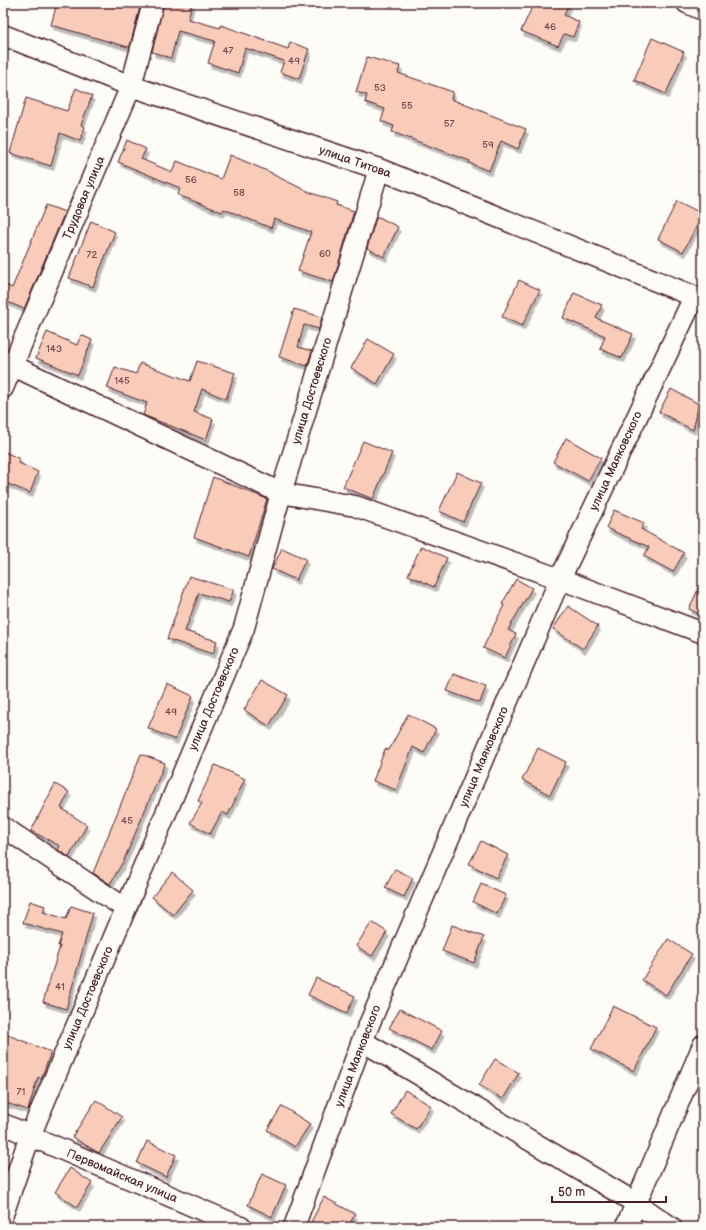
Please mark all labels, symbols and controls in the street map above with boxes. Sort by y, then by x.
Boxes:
house number: 46 [544,21,556,33]
house number: 47 [222,45,234,57]
house number: 49 [288,55,300,67]
house number: 53 [374,82,386,94]
house number: 55 [401,100,413,112]
house number: 57 [444,118,454,130]
house number: 59 [482,139,494,151]
street label: улица Титова [317,143,393,181]
street label: Трудовая улица [60,154,108,242]
house number: 56 [185,174,197,186]
house number: 58 [233,187,245,199]
house number: 60 [319,248,331,260]
house number: 72 [87,249,98,261]
street label: улица Достоевского [289,336,335,446]
house number: 143 [46,343,62,355]
house number: 145 [114,375,130,387]
street label: улица Маяковского [586,409,646,513]
street label: улица Достоевского [185,645,243,753]
street label: улица Маяковского [456,704,512,810]
house number: 49 [165,706,177,718]
house number: 45 [121,815,133,827]
street label: улица Достоевского [59,944,117,1052]
house number: 41 [55,981,65,993]
street label: улица Маяковского [332,1003,384,1109]
house number: 71 [17,1086,26,1098]
street label: Первомайская улица [64,1146,180,1206]
scale bar [552,1178,666,1204]
text: 50 m [558,1185,585,1200]

